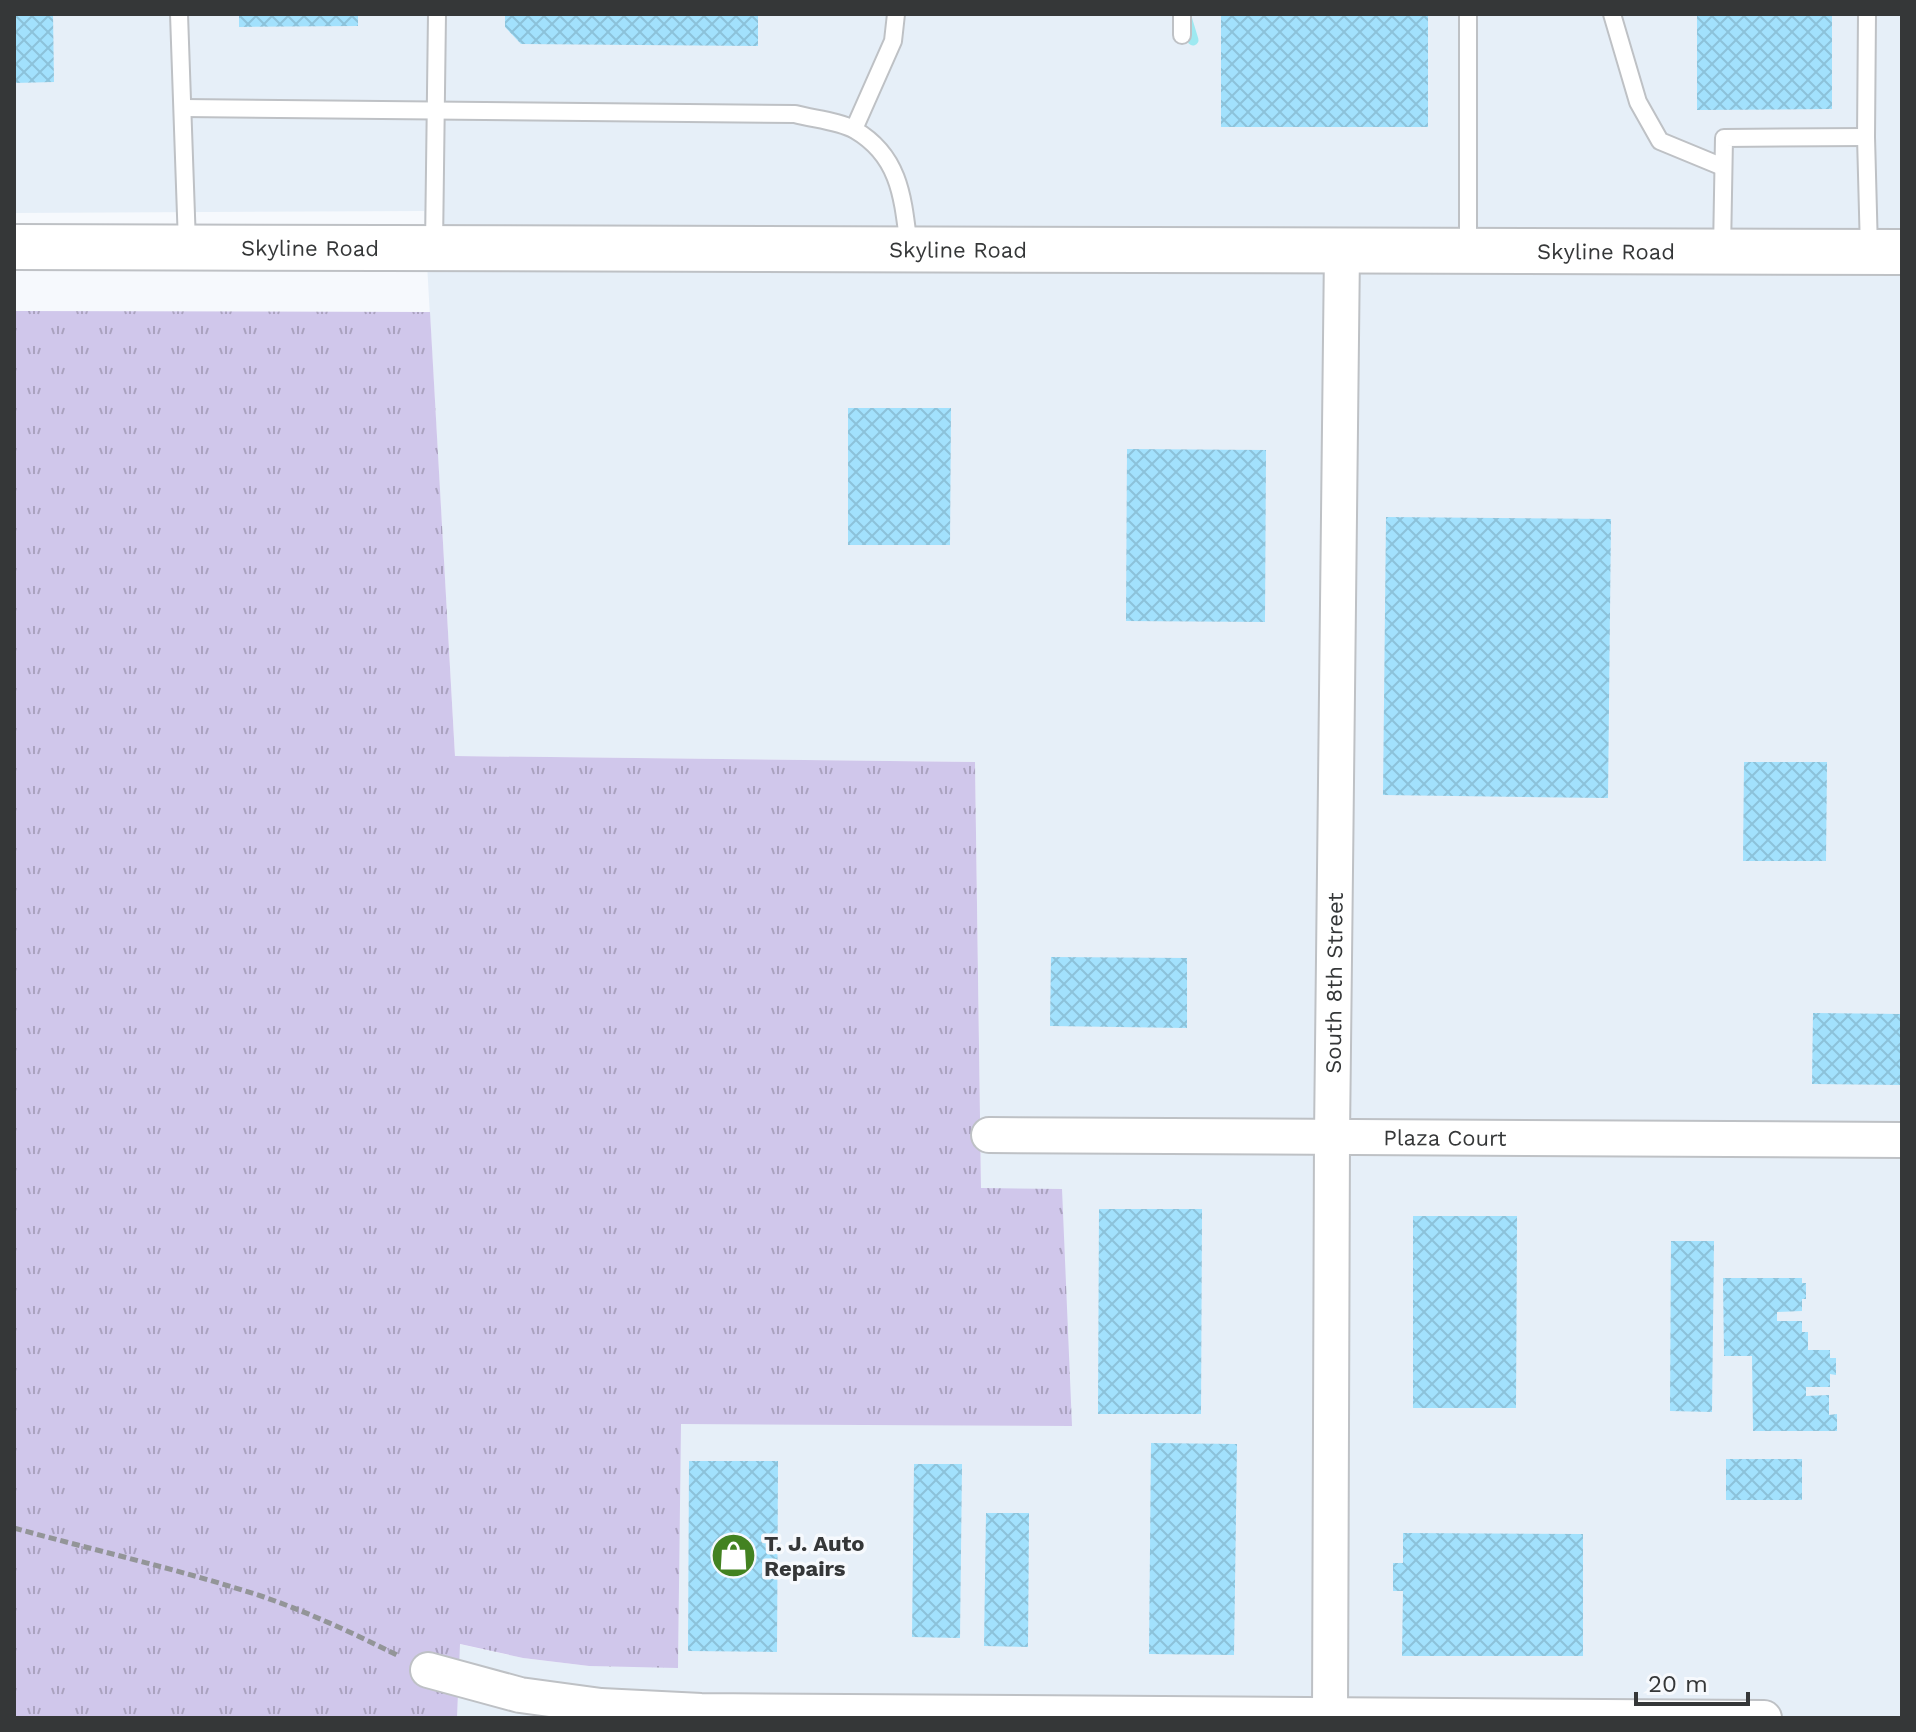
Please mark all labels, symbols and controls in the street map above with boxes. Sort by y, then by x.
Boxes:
street label: Skyline Road [241,236,379,261]
street label: Skyline Road [889,237,1027,263]
street label: Skyline Road [1537,239,1675,264]
street label: South 8th Street [1321,892,1348,1074]
street label: Plaza Court [1383,1125,1507,1151]
place label: T. J. Auto Repairs [764,1531,864,1581]
shop icon: T. J. Auto Repairs [709,1532,757,1580]
scale bar [1636,1656,1748,1706]
text: 20 m [1648,1670,1708,1698]

